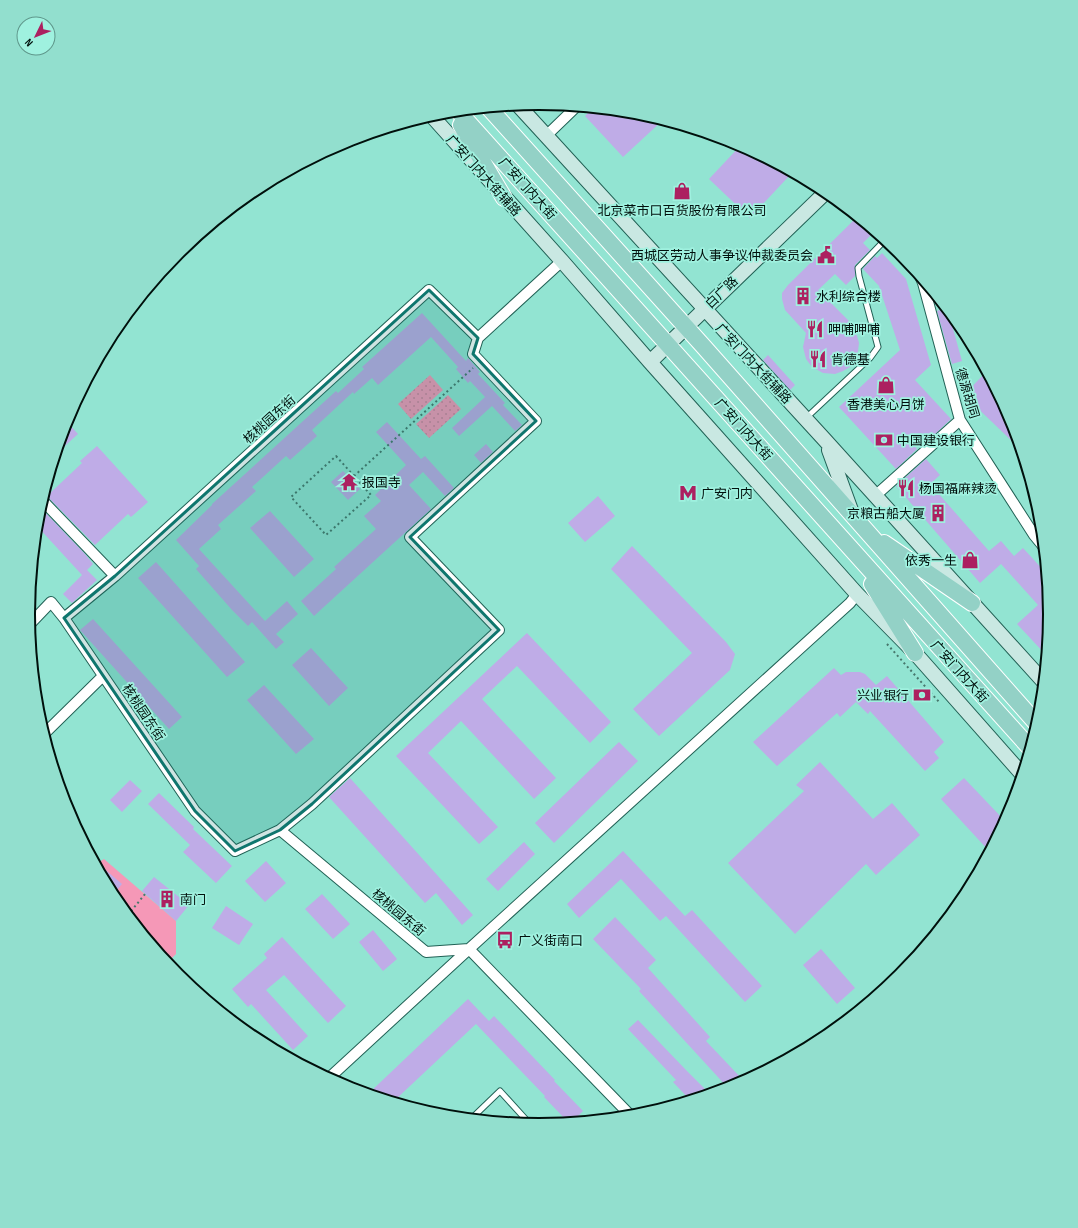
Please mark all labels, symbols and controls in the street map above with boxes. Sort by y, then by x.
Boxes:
north arrow [16,16,56,56]
text: N [22,36,36,49]
street label: 广安门内大街辅路 [443,132,524,220]
street label: 广安门内大街 [495,154,559,223]
shop icon: 北京菜市口百货股份有限公司 [672,181,692,201]
place label: 北京菜市口百货股份有限公司 [597,203,767,219]
public building icon: 西城区劳动人事争议仲裁委员会 [816,245,836,265]
place label: 西城区劳动人事争议仲裁委员会 [631,248,813,264]
street label: 白广路 [702,273,741,312]
building icon: 水利综合楼 [793,286,813,306]
place label: 水利综合楼 [816,289,881,305]
restaurant icon: 呷哺呷哺 [805,319,825,339]
street label: 广安门内大街辅路 [712,320,795,407]
place label: 呷哺呷哺 [828,322,880,338]
restaurant icon: 肯德基 [808,349,828,369]
place label: 肯德基 [831,352,870,368]
street label: 德源胡同 [952,366,982,421]
shop icon: 香港美心月饼 [876,375,896,395]
street label: 核桃园东街 [240,392,299,447]
street label: 广安门内大街 [711,395,775,464]
place label: 香港美心月饼 [847,397,925,413]
bank icon: 中国建设银行 [874,430,894,450]
place label: 中国建设银行 [897,433,975,449]
temple icon: 报国寺 [339,472,359,492]
place label: 报国寺 [362,475,401,491]
restaurant icon: 杨国福麻辣烫 [896,478,916,498]
place label: 杨国福麻辣烫 [919,481,997,497]
metro station icon: 广安门内 [678,483,698,503]
place label: 广安门内 [701,486,753,502]
building icon: 京粮古船大厦 [928,503,948,523]
place label: 京粮古船大厦 [847,506,925,522]
shop icon: 依秀一生 [960,550,980,570]
place label: 依秀一生 [905,553,957,569]
street label: 广安门内大街 [927,637,991,706]
street label: 核桃园东街 [118,681,168,744]
bank icon: 兴业银行 [912,685,932,705]
place label: 兴业银行 [857,688,909,704]
street label: 核桃园东街 [368,886,428,940]
building icon: 南门 [157,889,177,909]
place label: 南门 [180,892,206,908]
bus stop icon: 广义街南口 [495,930,515,950]
place label: 广义街南口 [518,933,583,949]

